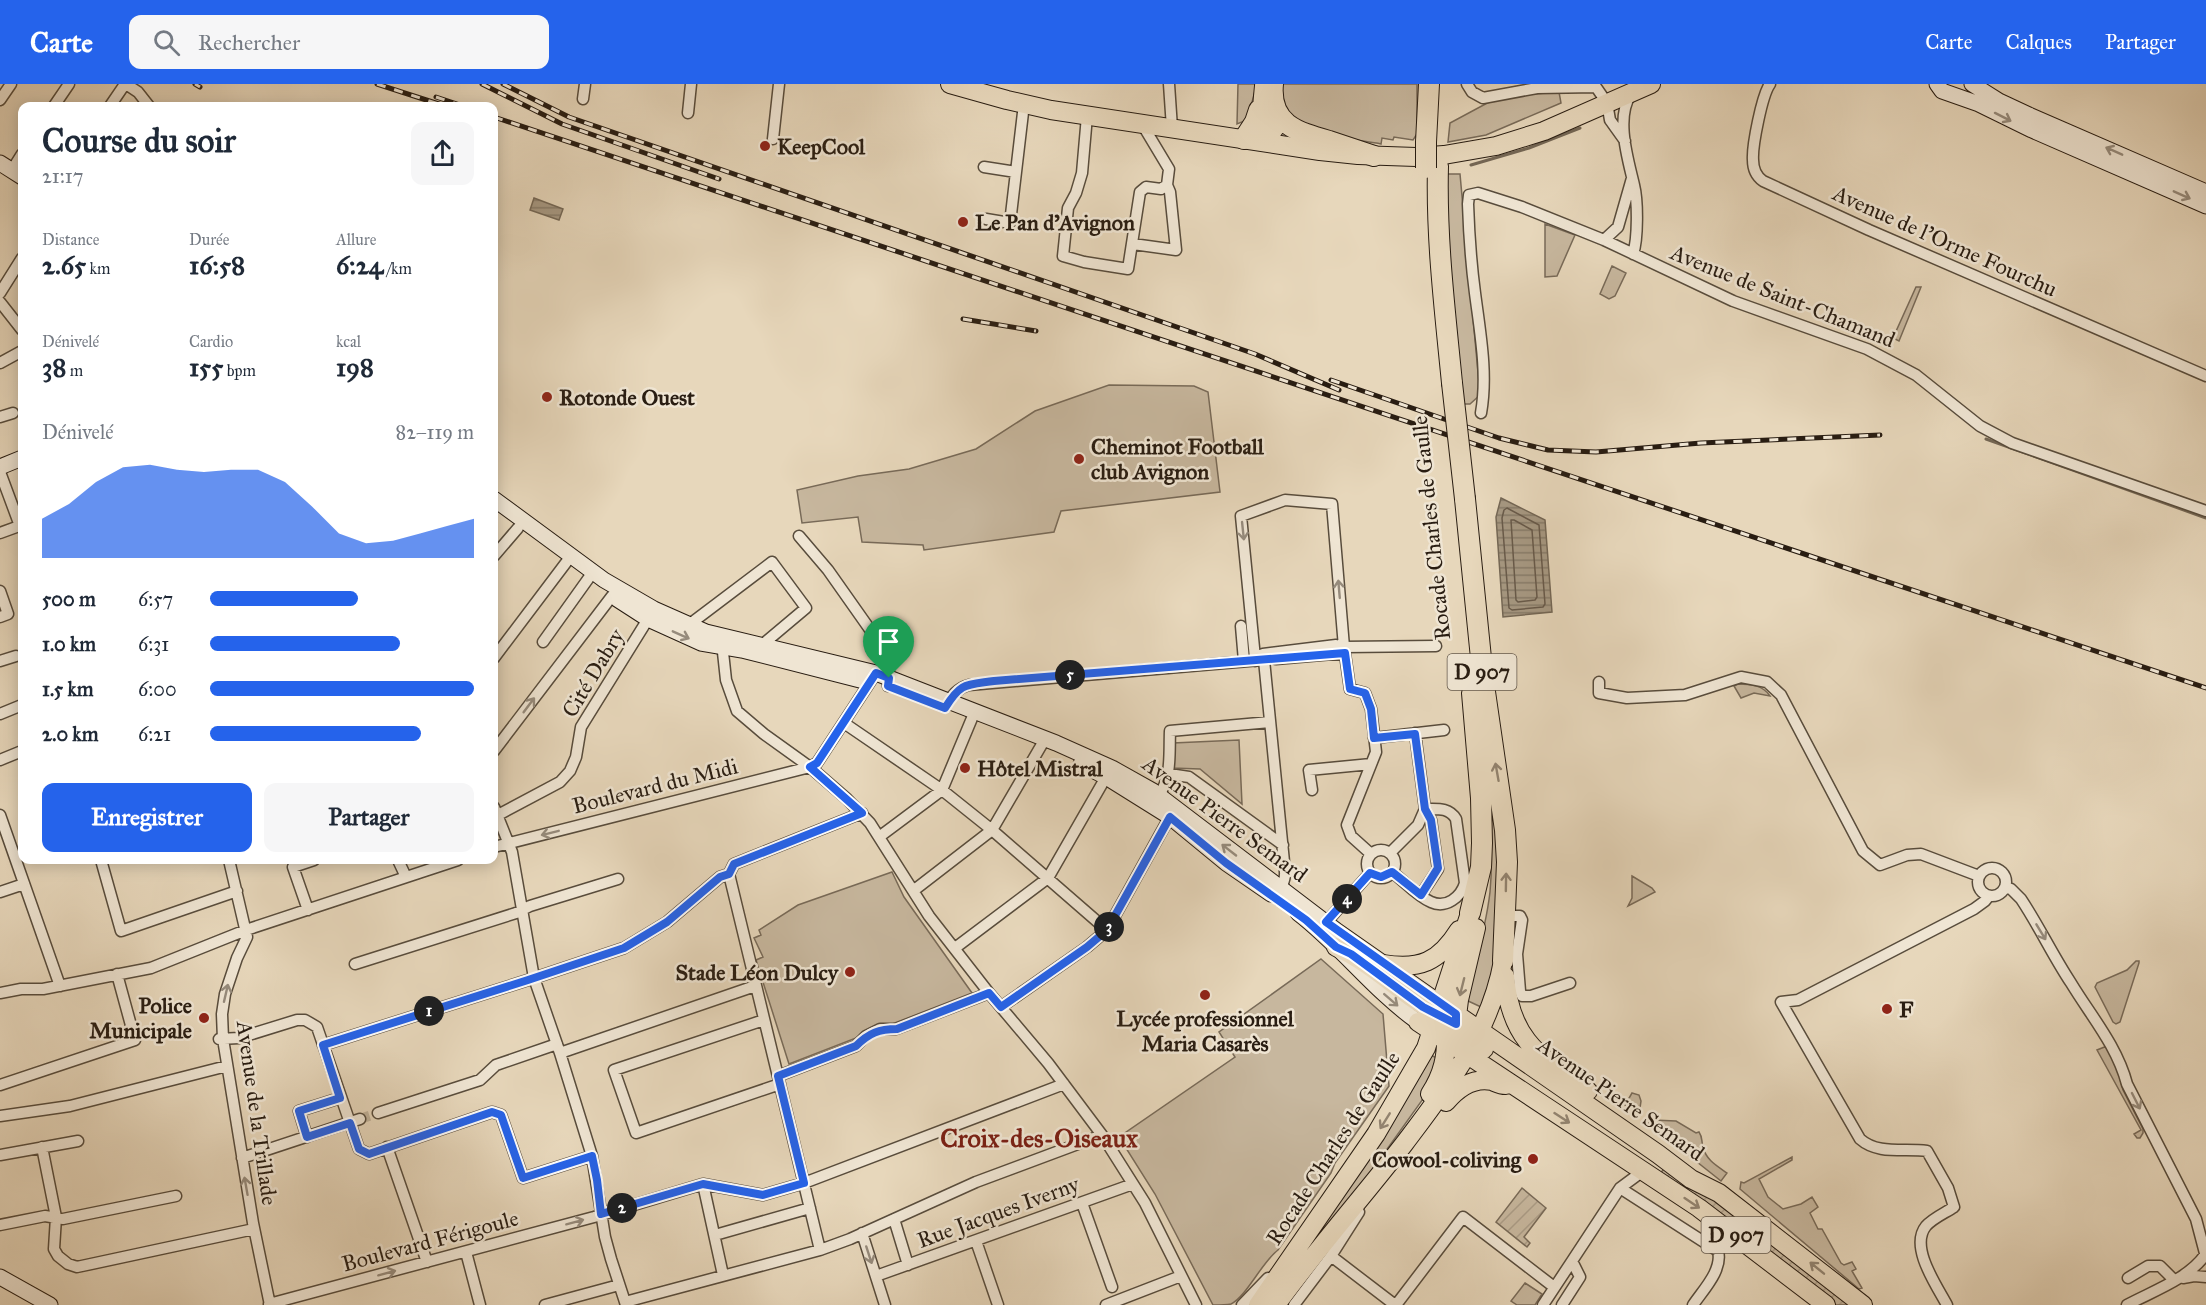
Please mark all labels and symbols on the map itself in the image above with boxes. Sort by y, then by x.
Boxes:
one-way arrow [1994,111,2011,123]
place label: KeepCool [777,133,866,160]
marker: KeepCool [758,139,772,153]
one-way arrow [2105,145,2123,156]
street label: Avenue de l'Orme Fourchu [1828,179,2062,303]
one-way arrow [2172,190,2190,201]
place label: Le Pan d'Avignon [975,209,1135,236]
marker: Le Pan d'Avignon [956,215,970,229]
street label: Avenue de Saint-Chamand [1666,238,1899,353]
place label: Rotonde Ouest [559,384,695,411]
marker: Rotonde Ouest [540,390,554,404]
street label: Rocade Charles de Gaulle [1406,414,1456,642]
place label: Cheminot Football club Avignon [1091,433,1265,485]
marker: Cheminot Football club Avignon [1072,452,1086,466]
one-way arrow [1237,521,1248,540]
one-way arrow [1333,580,1344,599]
pin [863,616,914,678]
street label: Cité Dabry [556,623,630,722]
one-way arrow [672,629,690,641]
road number: D 907 [1448,654,1516,690]
pin: 5 [1055,660,1085,690]
one-way arrow [523,697,535,713]
street label: Avenue Pierre Semard [1136,749,1313,888]
street label: Boulevard du Midi [570,752,740,820]
place label: Hôtel Mistral [977,755,1104,782]
marker: Hôtel Mistral [958,761,972,775]
one-way arrow [1492,762,1503,782]
one-way arrow [541,828,560,839]
one-way arrow [1221,843,1237,856]
one-way arrow [1500,873,1512,893]
pin: 4 [1332,884,1362,914]
pin: 3 [1094,912,1124,942]
one-way arrow [2035,923,2047,940]
place label: Stade Léon Dulcy [675,959,840,986]
marker: Stade Léon Dulcy [843,965,857,979]
one-way arrow [1456,977,1467,996]
one-way arrow [221,984,233,1003]
marker: Lycée professionnel Maria Casarès [1198,988,1212,1002]
place label: Police Municipale [89,992,192,1044]
one-way arrow [1383,993,1398,1007]
pin: 1 [414,996,444,1026]
place label: F [1899,996,1914,1023]
marker: F [1880,1002,1894,1016]
place label: Lycée professionnel Maria Casarès [1116,1005,1295,1057]
marker: Police Municipale [197,1011,211,1025]
street label: Avenue de la Trillade [231,1018,283,1207]
street label: Avenue Pierre Semard [1532,1031,1710,1167]
street label: Rocade Charles de Gaulle [1260,1046,1406,1250]
one-way arrow [2131,1091,2142,1109]
one-way arrow [1378,1112,1391,1129]
one-way arrow [1553,1112,1570,1124]
district label: Croix-des-Oiseaux [940,1122,1138,1154]
place label: Cowool-coliving [1372,1146,1522,1173]
marker: Cowool-coliving [1526,1152,1540,1166]
street label: Rue Jacques Iverny [913,1170,1083,1254]
one-way arrow [241,1176,252,1196]
pin: 2 [607,1193,637,1223]
one-way arrow [1683,1197,1699,1209]
street label: Boulevard Férigoule [339,1204,521,1278]
one-way arrow [565,1216,584,1227]
road number: D 907 [1702,1217,1770,1253]
one-way arrow [864,1245,875,1264]
one-way arrow [1809,1262,1825,1275]
one-way arrow [377,1267,396,1278]

